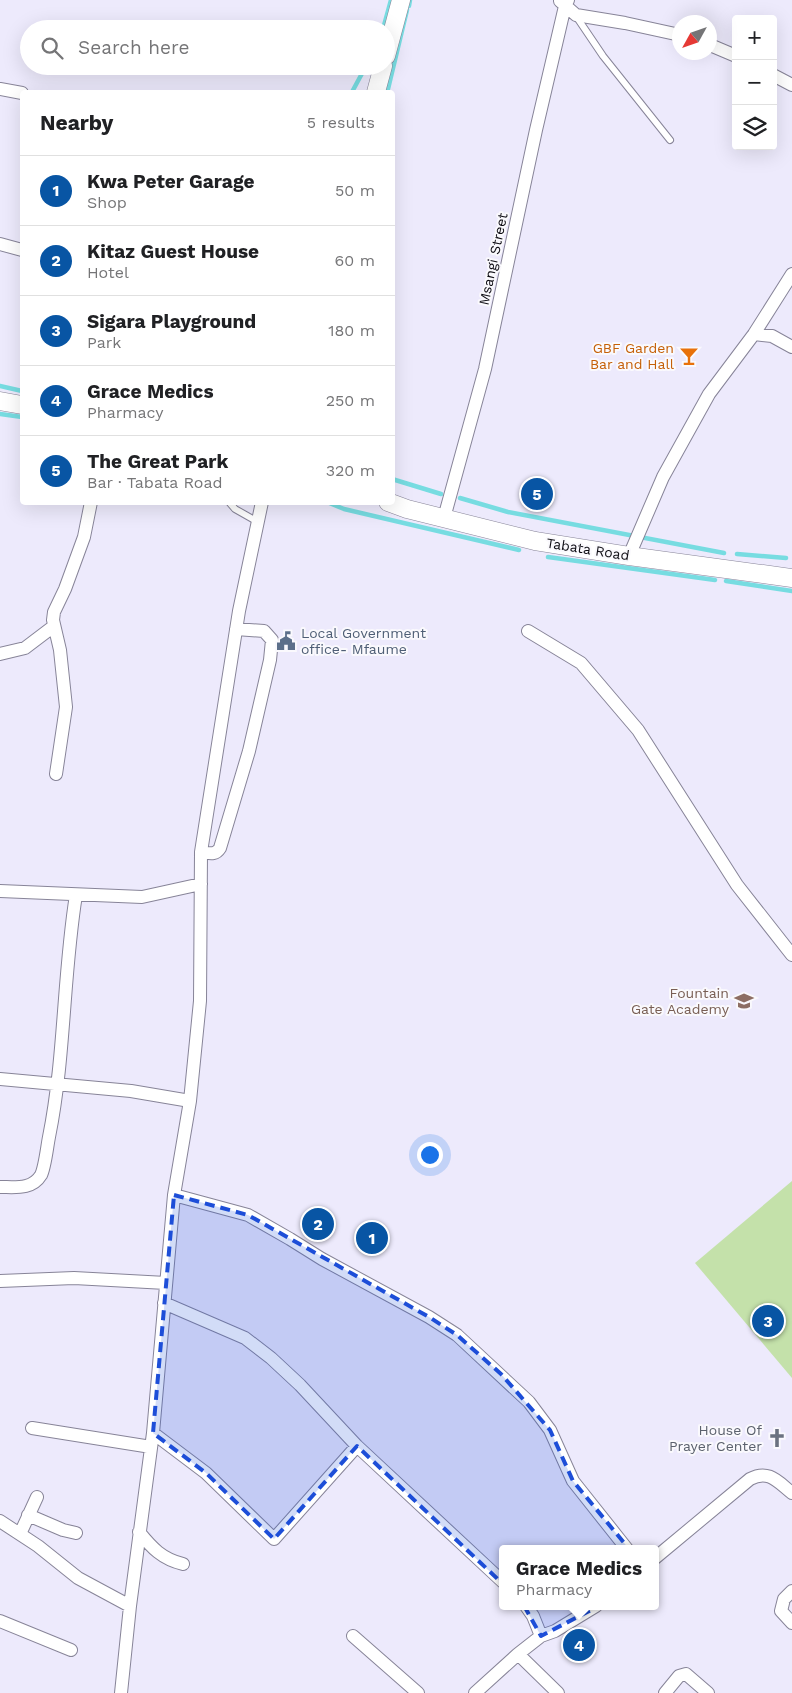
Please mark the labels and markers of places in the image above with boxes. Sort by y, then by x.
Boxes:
place label: GBF Garden Bar and Hall [590,340,675,372]
bar icon: GBF Garden Bar and Hall [678,345,700,367]
pin: 5 [521,475,553,513]
place label: Local Government office- Mfaume [301,625,426,657]
public building icon: Local Government office- Mfaume [275,630,297,652]
place label: Fountain Gate Academy [631,985,730,1017]
school or university icon: Fountain Gate Academy [733,990,755,1012]
pin: 2 [302,1205,334,1243]
pin: 1 [356,1219,388,1257]
pin: 3 [752,1302,784,1340]
place label: House Of Prayer Center [669,1422,762,1454]
church icon: House Of Prayer Center [766,1427,788,1449]
pin: 4 [563,1626,595,1664]

